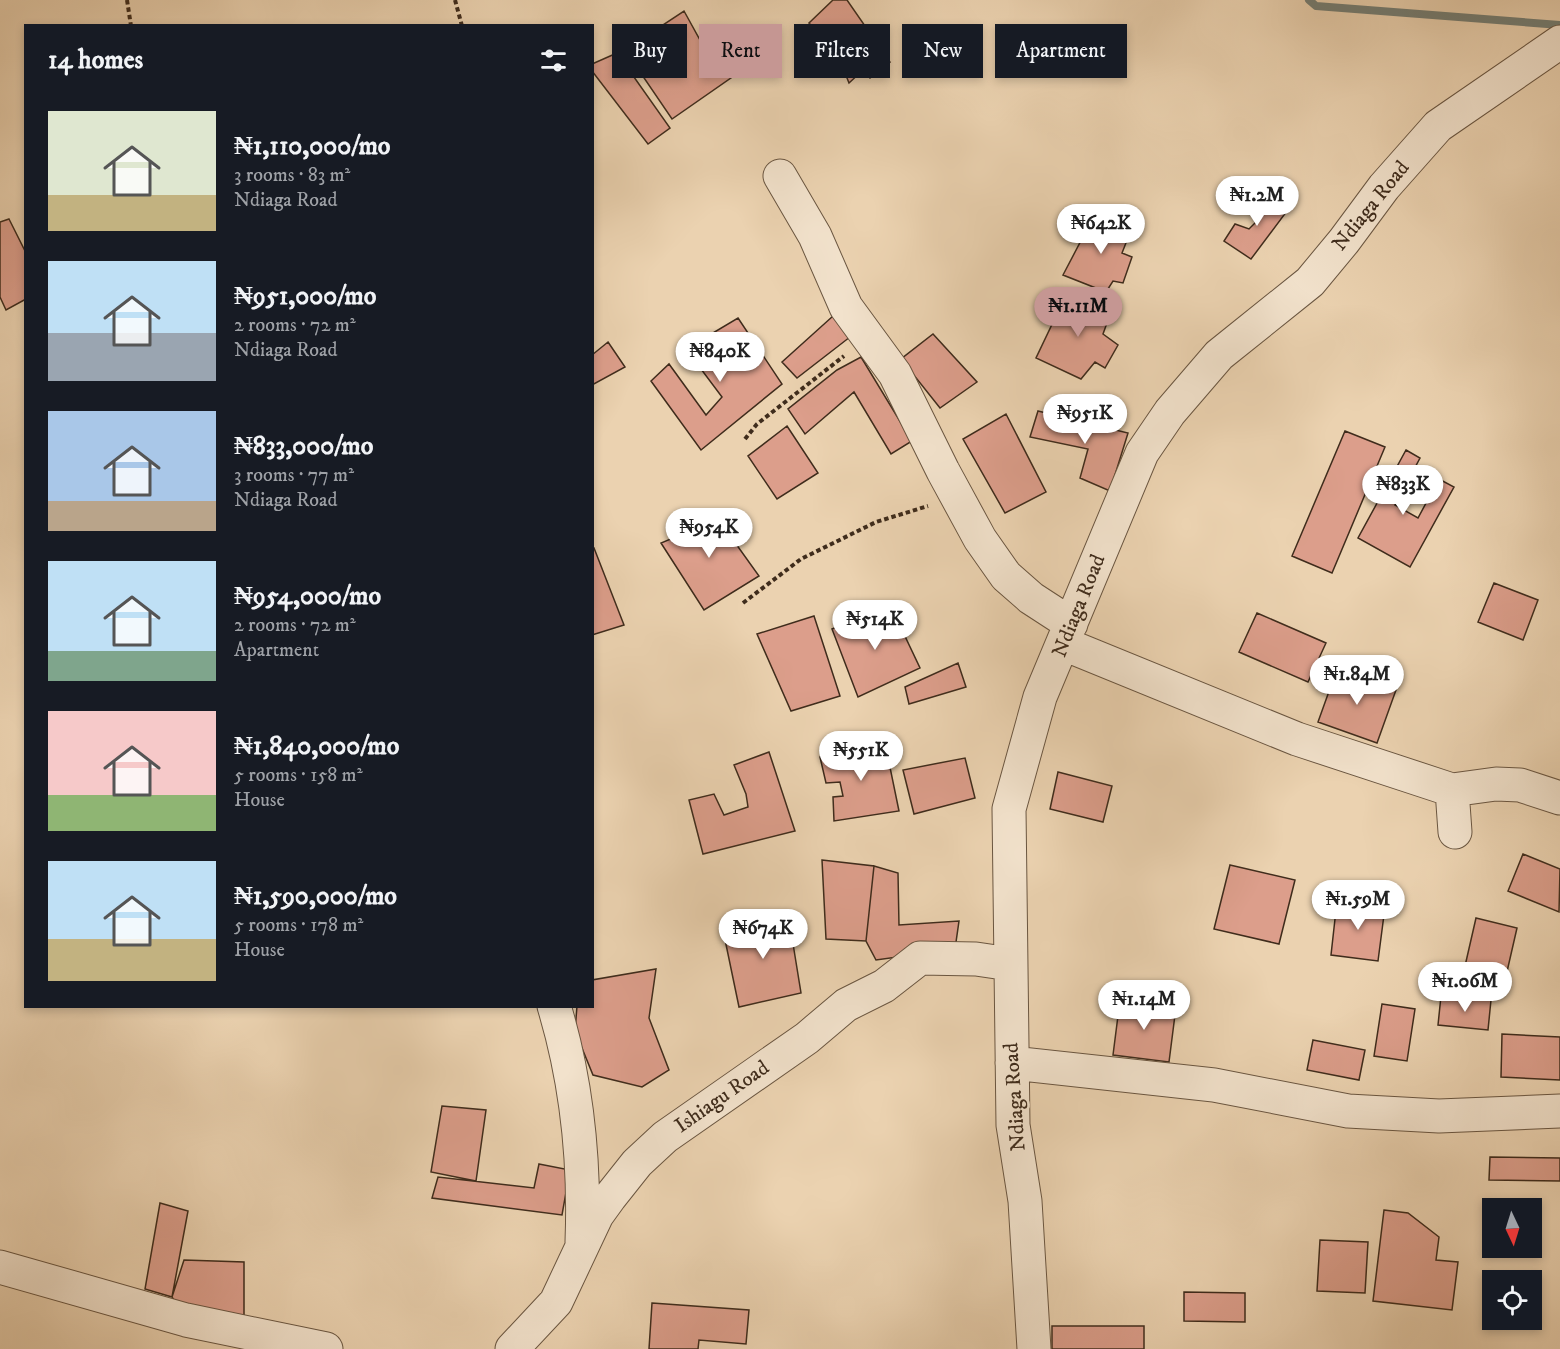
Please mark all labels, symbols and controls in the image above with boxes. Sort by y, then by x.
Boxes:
chip: Buy [612,24,687,78]
chip: Rent [699,24,782,78]
chip: Filters [794,24,890,78]
chip: New [902,24,983,78]
chip: Apartment [995,24,1127,78]
text: 14 homes [48,44,143,77]
icon: filters [537,44,570,77]
text: ₦1,110,000/mo [234,130,390,163]
icon: home [96,135,168,207]
street label: Ndiaga Road [1327,155,1416,256]
text: 3 rooms · 83 m² [234,163,350,188]
pin: ₦1.2M [1215,176,1299,227]
text: ₦1.2M [1230,183,1284,208]
text: Ndiaga Road [234,188,338,213]
pin: ₦642K [1059,204,1143,255]
text: ₦642K [1071,211,1131,236]
text: ₦951,000/mo [234,280,376,313]
icon: home [96,285,168,357]
pin: ₦1.11M [1029,287,1127,338]
text: ₦1.11M [1048,294,1108,319]
text: 2 rooms · 72 m² [234,313,356,338]
pin: ₦840K [678,332,762,383]
text: Ndiaga Road [234,338,338,363]
text: ₦840K [690,339,750,364]
pin: ₦951K [1043,394,1127,445]
text: ₦951K [1057,401,1113,426]
text: ₦833,000/mo [234,430,373,463]
icon: home [96,435,168,507]
text: 3 rooms · 77 m² [234,463,354,488]
pin: ₦833K [1361,465,1445,516]
text: ₦833K [1376,472,1430,497]
text: Ndiaga Road [234,488,338,513]
pin: ₦954K [667,508,751,559]
text: ₦954K [680,515,738,540]
street label: Ndiaga Road [1047,550,1112,661]
text: ₦954,000/mo [234,580,381,613]
icon: home [96,585,168,657]
pin: ₦514K [833,600,917,651]
text: ₦514K [846,607,904,632]
text: 2 rooms · 72 m² [234,613,356,638]
text: Apartment [234,638,319,663]
pin: ₦1.84M [1308,655,1406,706]
text: ₦1.84M [1324,662,1390,687]
text: ₦1,840,000/mo [234,730,399,763]
pin: ₦551K [819,731,903,782]
icon: home [96,735,168,807]
text: ₦551K [833,738,889,763]
text: 5 rooms · 158 m² [234,763,363,788]
text: House [234,788,285,813]
text: ₦1,590,000/mo [234,880,397,913]
pin: ₦1.59M [1309,880,1407,931]
icon: home [96,885,168,957]
text: ₦1.59M [1326,887,1390,912]
pin: ₦674K [721,909,805,960]
text: 5 rooms · 178 m² [234,913,363,938]
text: ₦674K [733,916,793,941]
text: House [234,938,285,963]
pin: ₦1.06M [1416,962,1514,1013]
text: ₦1.06M [1432,969,1498,994]
pin: ₦1.14M [1095,980,1193,1031]
text: ₦1.14M [1112,987,1176,1012]
street label: Ndiaga Road [998,1041,1032,1152]
street label: Ishiagu Road [670,1055,775,1139]
north arrow [1482,1198,1542,1258]
map controls [1482,1198,1542,1330]
button: locate [1482,1270,1542,1330]

